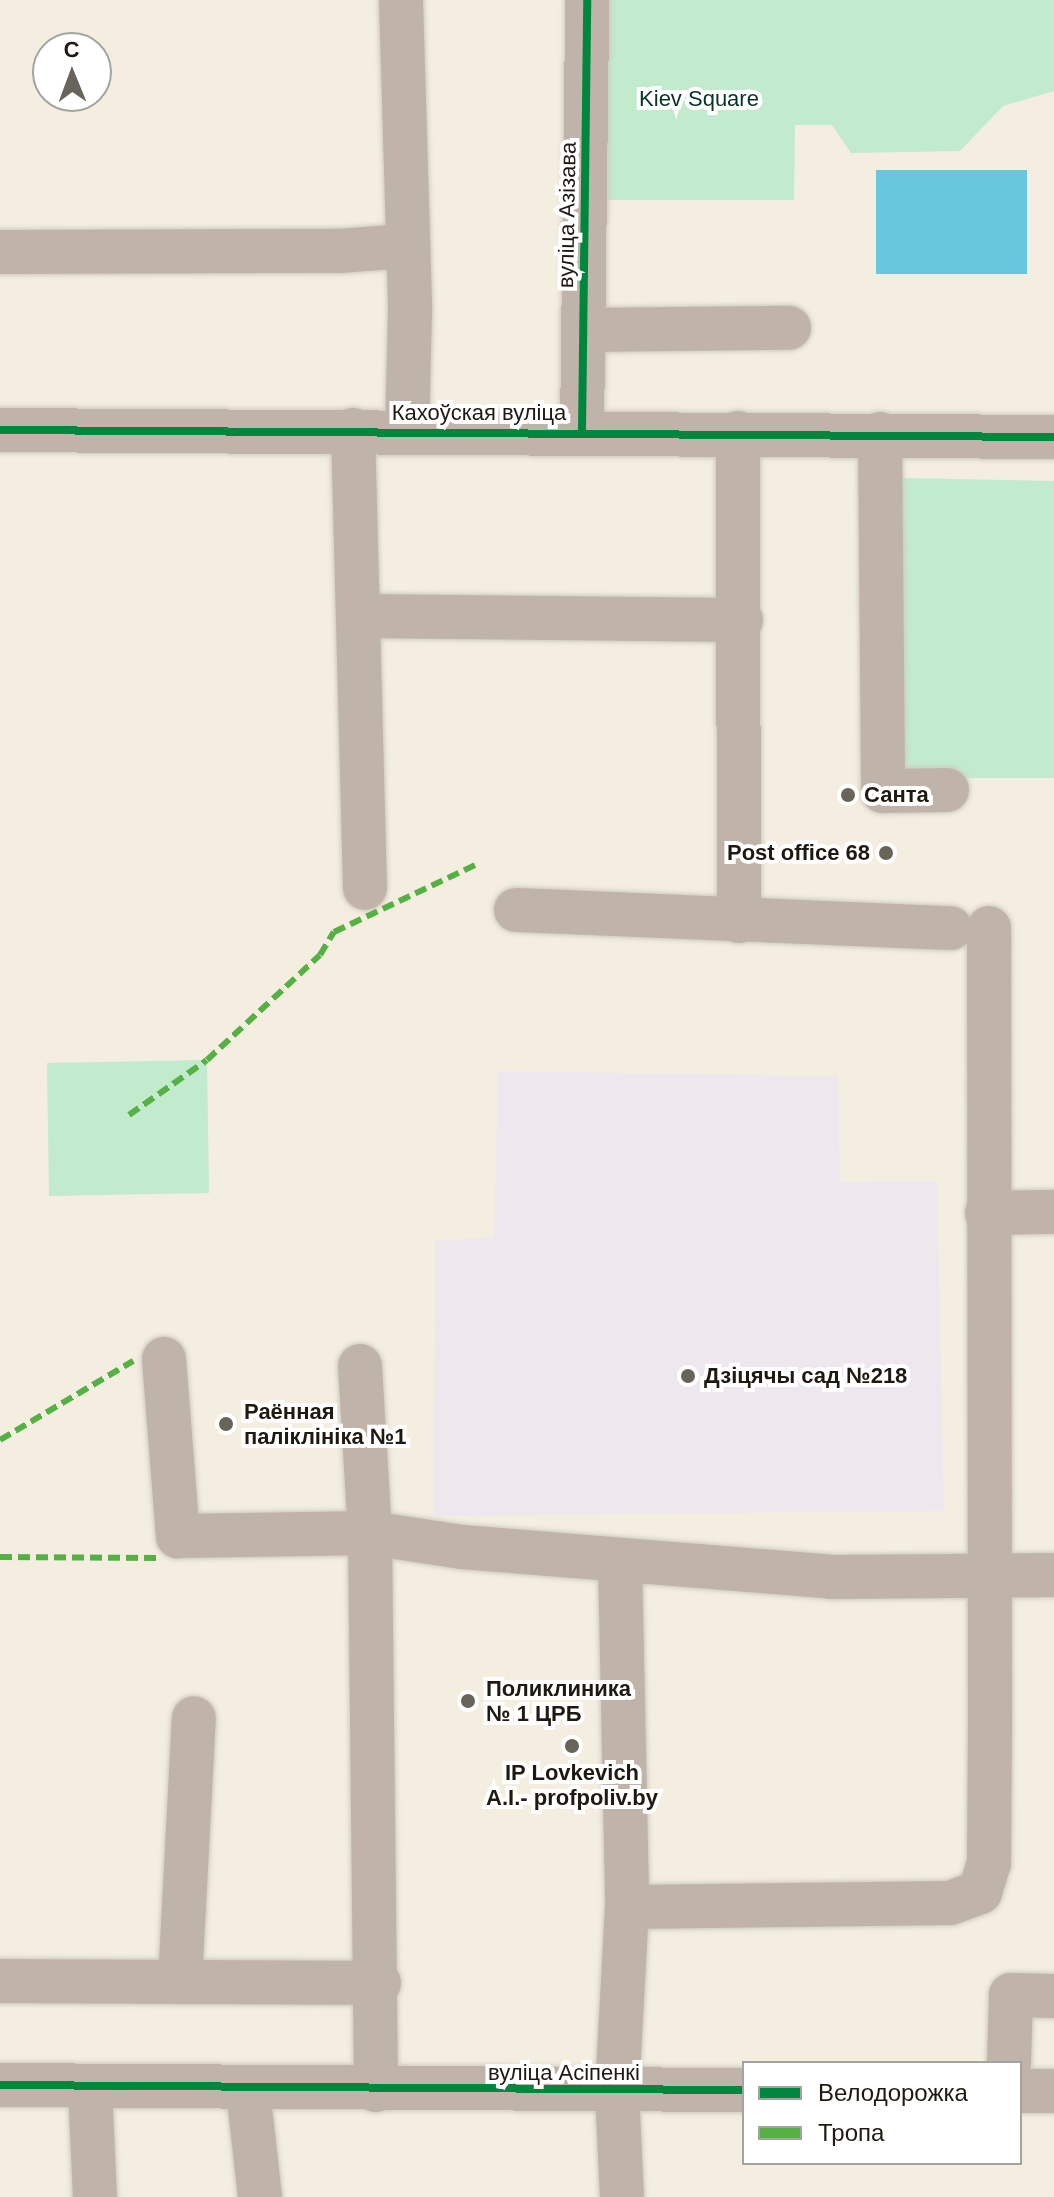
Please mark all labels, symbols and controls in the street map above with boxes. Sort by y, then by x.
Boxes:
north arrow [32,32,112,112]
text: С [63,37,80,62]
park label: Kiev Square [639,86,759,112]
street label: вуліца Азізава [553,142,581,288]
street label: Кахоўская вуліца [392,400,566,426]
place label: Санта [864,782,929,808]
marker: Санта [839,786,857,804]
place label: Post office 68 [727,840,870,866]
marker: Post office 68 [877,844,895,862]
place label: Дзіцячы сад №218 [704,1363,907,1389]
marker: Дзіцячы сад №218 [679,1367,697,1385]
place label: Раённая паліклініка №1 [244,1398,406,1450]
marker: Раённая паліклініка №1 [215,1413,237,1435]
place label: Поликлиника № 1 ЦРБ [486,1675,631,1726]
marker: Поликлиника № 1 ЦРБ [457,1690,479,1712]
marker: IP Lovkevich A.I.- profpoliv.by [563,1737,581,1755]
place label: IP Lovkevich A.I.- profpoliv.by [486,1759,658,1810]
street label: вуліца Асіпенкі [488,2060,640,2086]
legend [742,2061,1022,2165]
text: Велодорожка [818,2079,968,2106]
text: Тропа [818,2119,884,2146]

